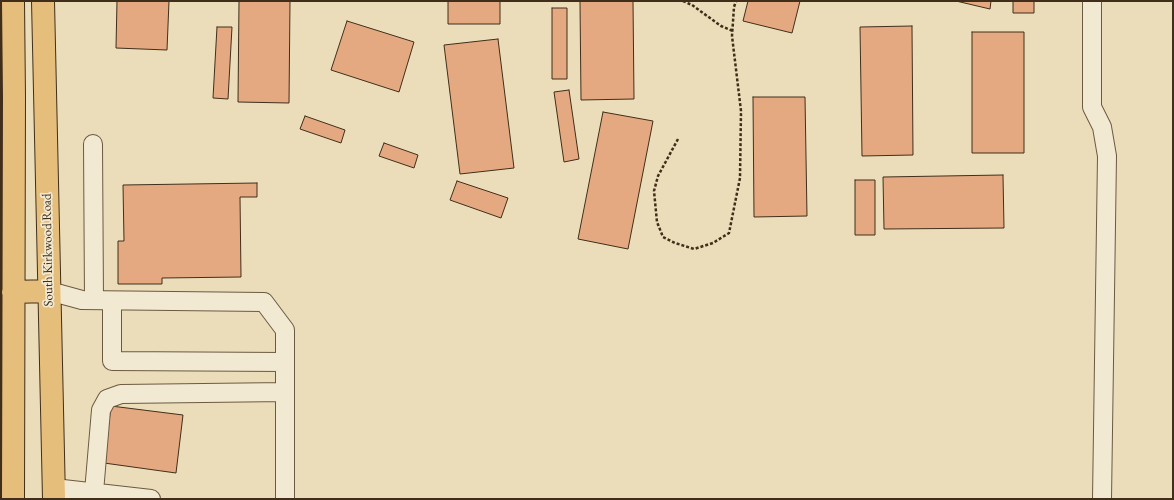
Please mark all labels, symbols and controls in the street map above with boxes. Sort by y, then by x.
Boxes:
street label: South Kirkwood Road [39,193,57,307]

